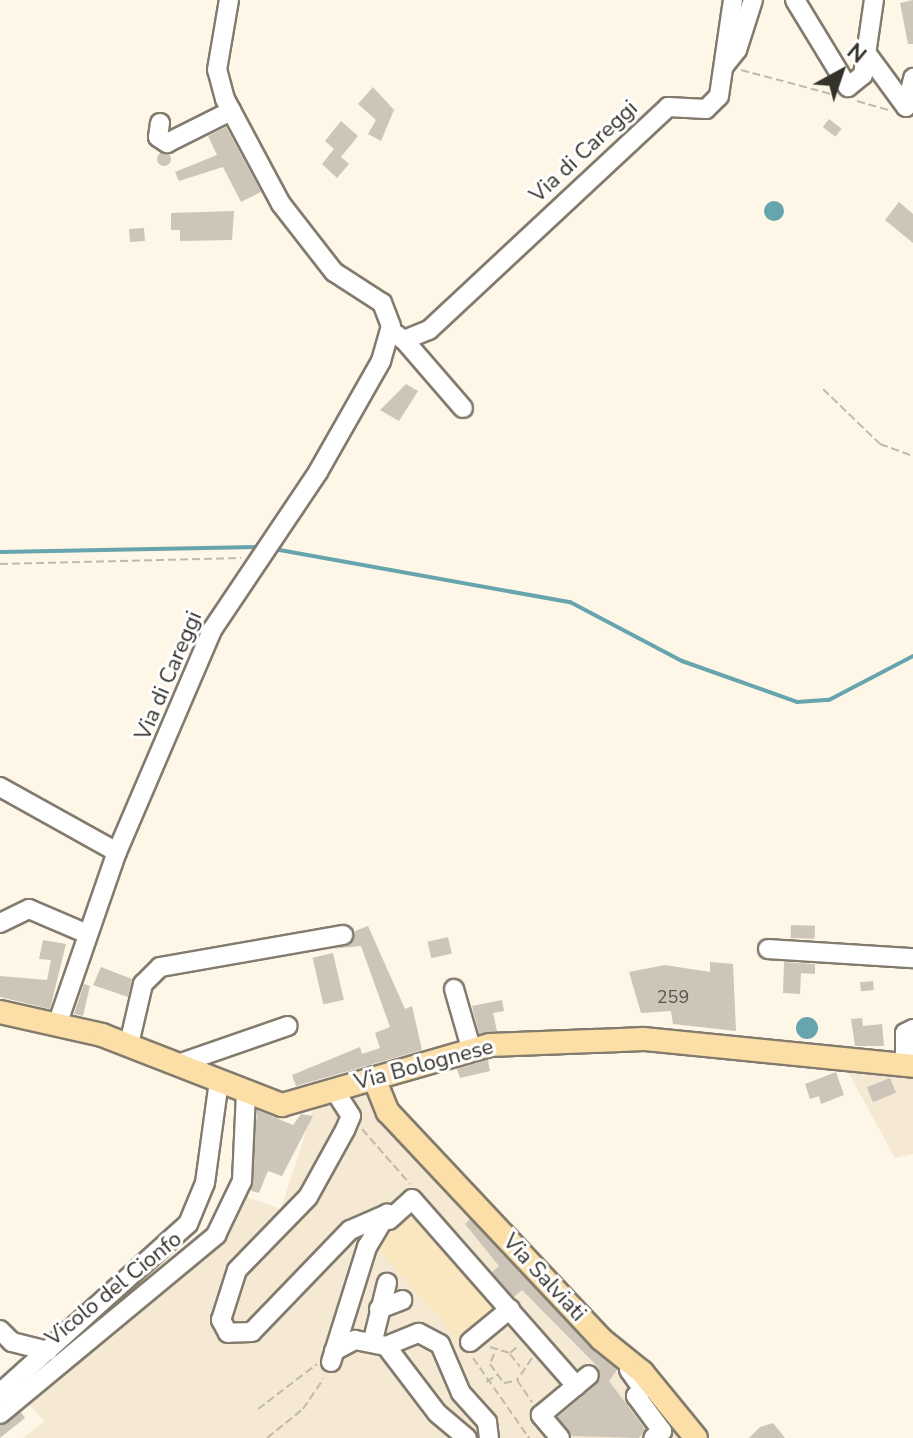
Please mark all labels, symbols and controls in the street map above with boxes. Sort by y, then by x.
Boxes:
north arrow [801,32,881,112]
text: N [840,37,872,70]
street label: Via di Careggi [525,95,643,209]
street label: Via di Careggi [130,608,208,744]
house number: 259 [657,986,689,1008]
street label: Via Bolognese [352,1034,496,1096]
street label: Vicolo del Cionfo [41,1226,187,1352]
street label: Via Salviati [497,1229,591,1327]

